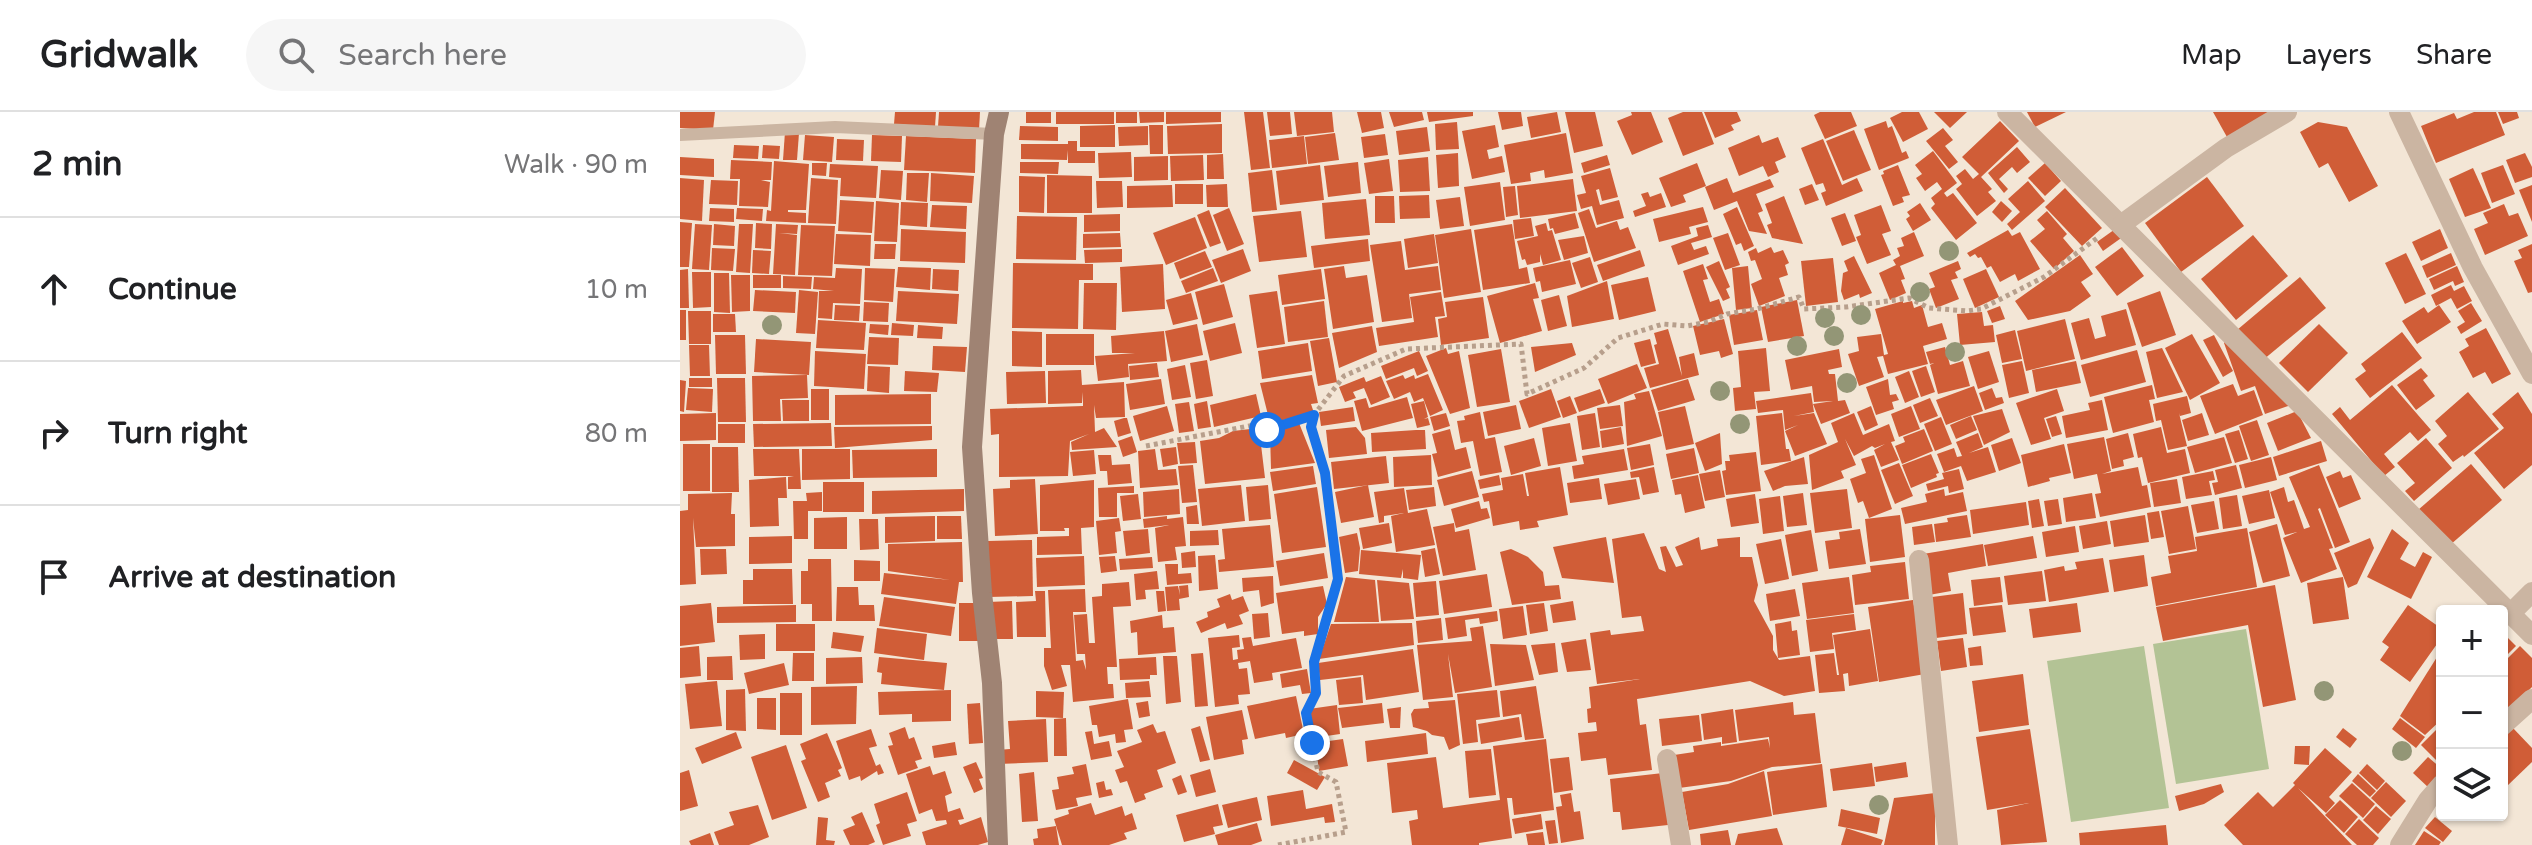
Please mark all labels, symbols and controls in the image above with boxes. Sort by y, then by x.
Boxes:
search box [246,19,806,91]
text: Gridwalk [40,32,198,78]
icon: search [274,33,318,77]
text: Search here [338,37,507,74]
text: Map [2181,38,2242,72]
text: Layers [2286,38,2372,72]
text: Share [2416,38,2492,72]
text: 2 min [32,144,123,185]
text: Walk · 90 m [504,149,648,180]
icon: ahead [32,267,76,311]
text: Continue [108,271,237,308]
text: 10 m [585,274,648,305]
icon: right [32,411,76,455]
route start [1249,412,1285,448]
text: Turn right [108,415,248,452]
text: 80 m [585,418,648,449]
icon: arrive [32,555,76,599]
text: Arrive at destination [108,559,396,596]
map controls [2436,605,2508,821]
button: + [2436,605,2508,677]
button: − [2436,677,2508,749]
route end [1294,725,1330,761]
button: layers [2436,749,2508,821]

